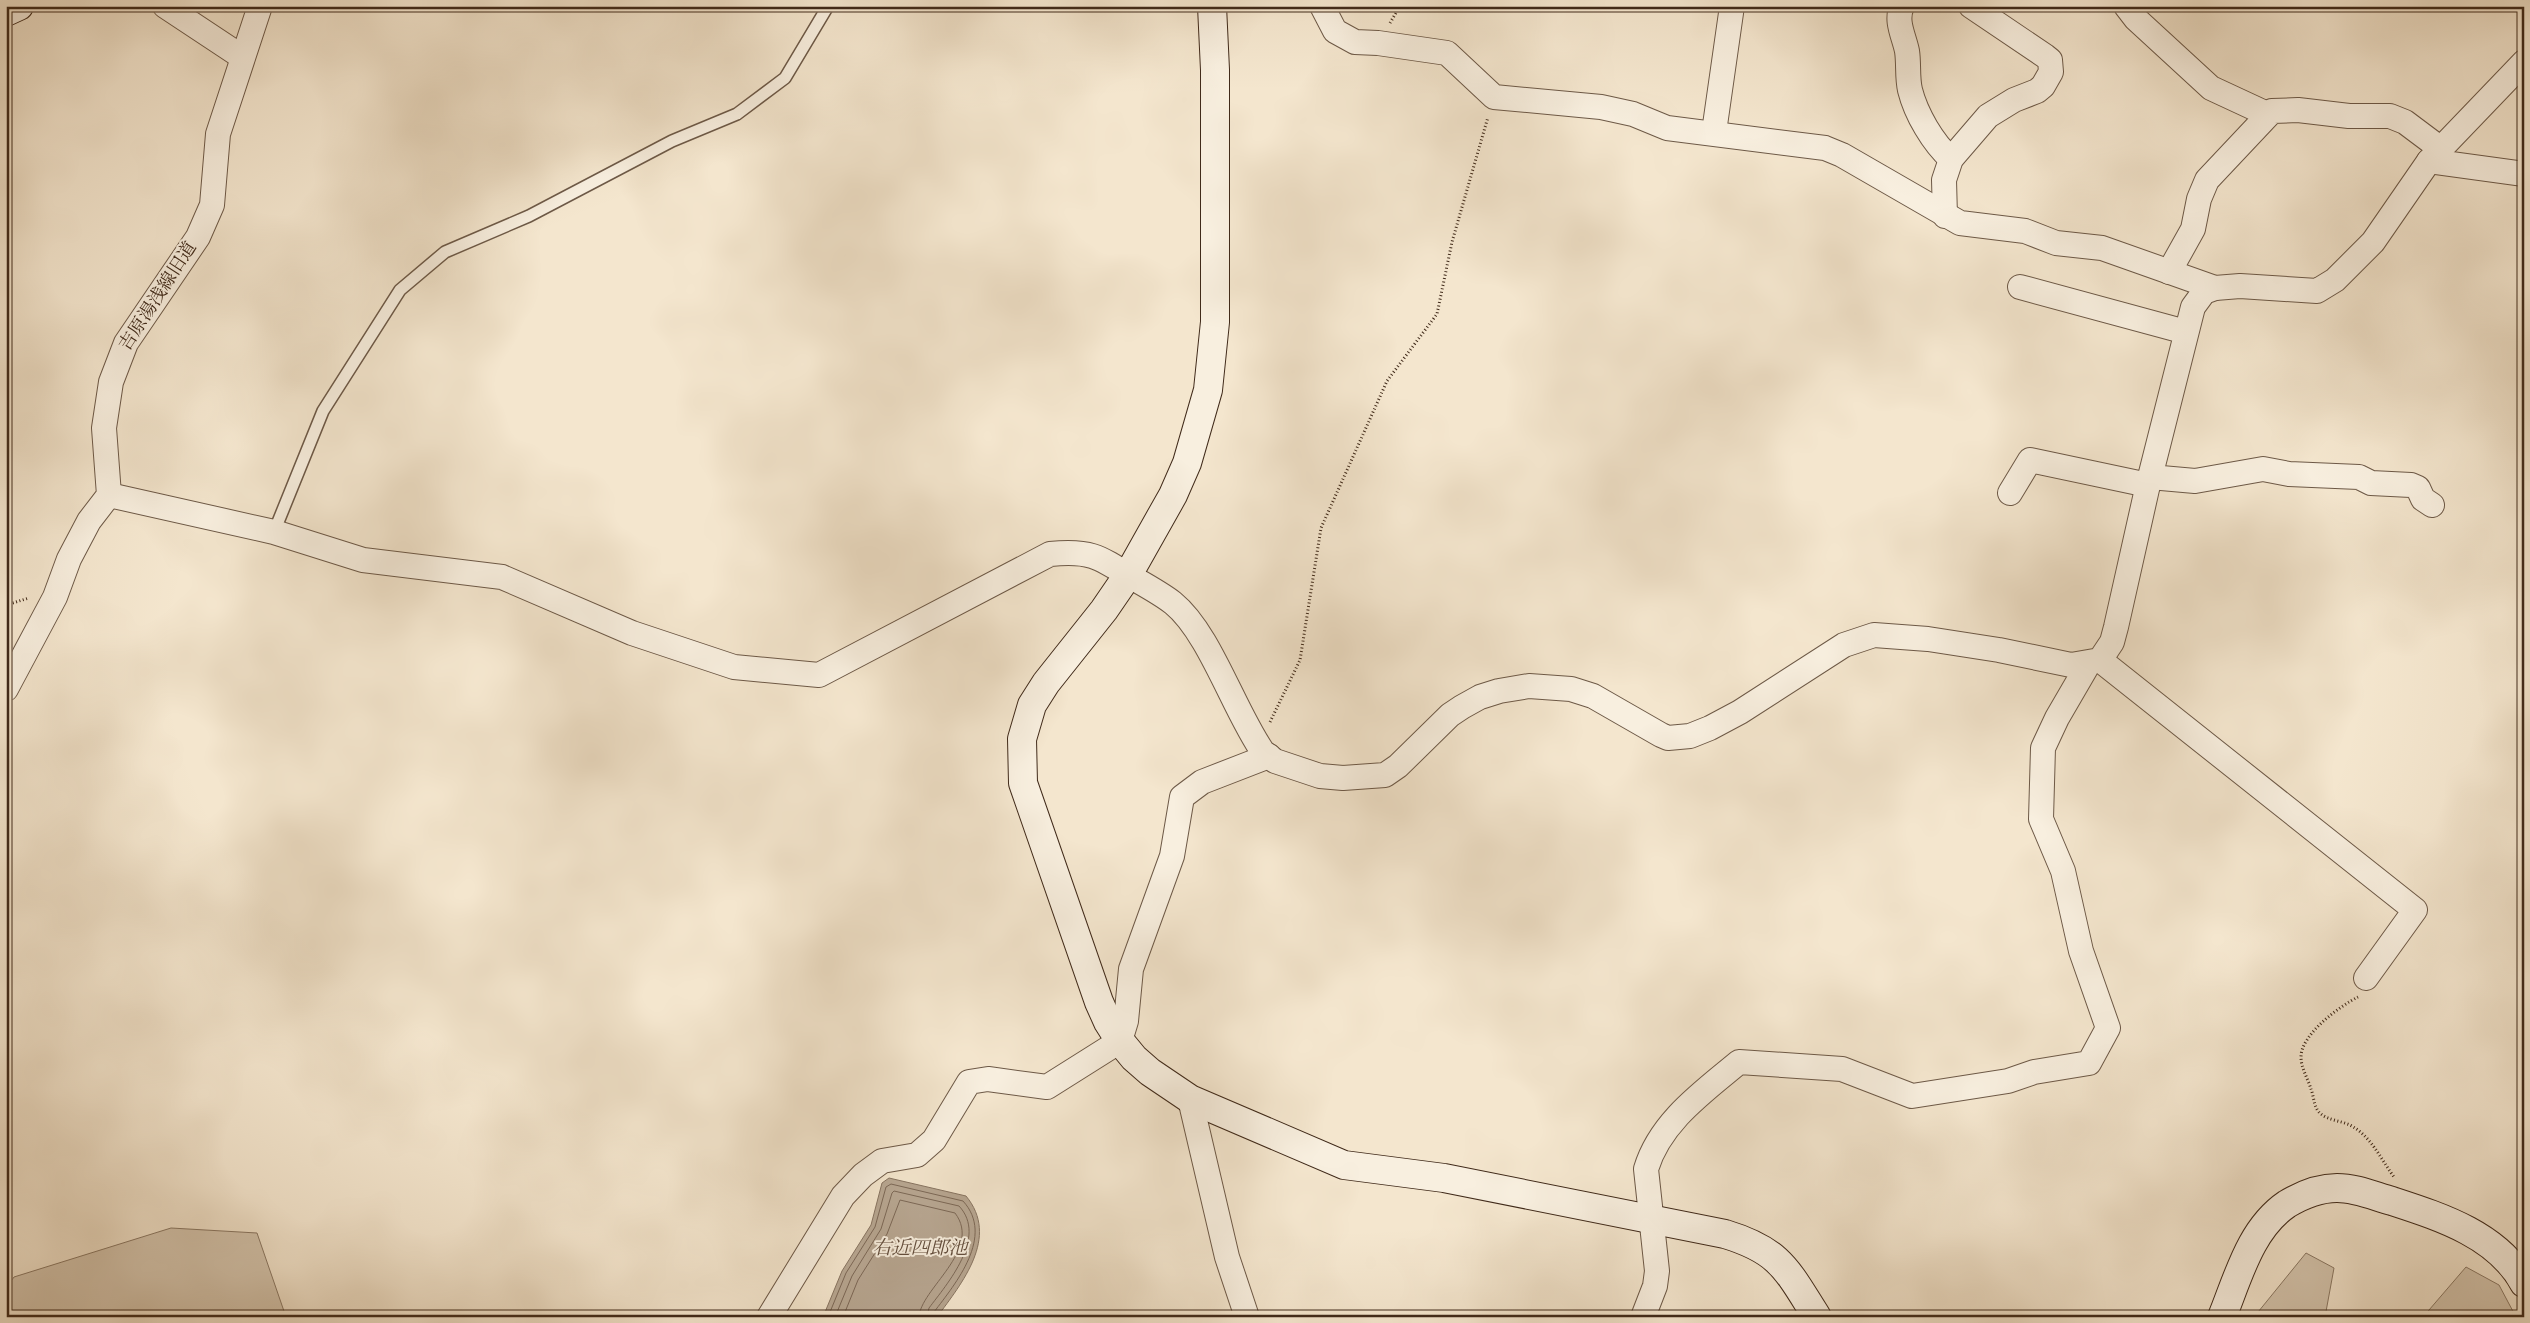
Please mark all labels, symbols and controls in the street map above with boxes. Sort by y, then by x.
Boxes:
street label: 吉原湯浅線旧道 [114,237,204,357]
water label: 右近四郎池 [872,1236,969,1263]

